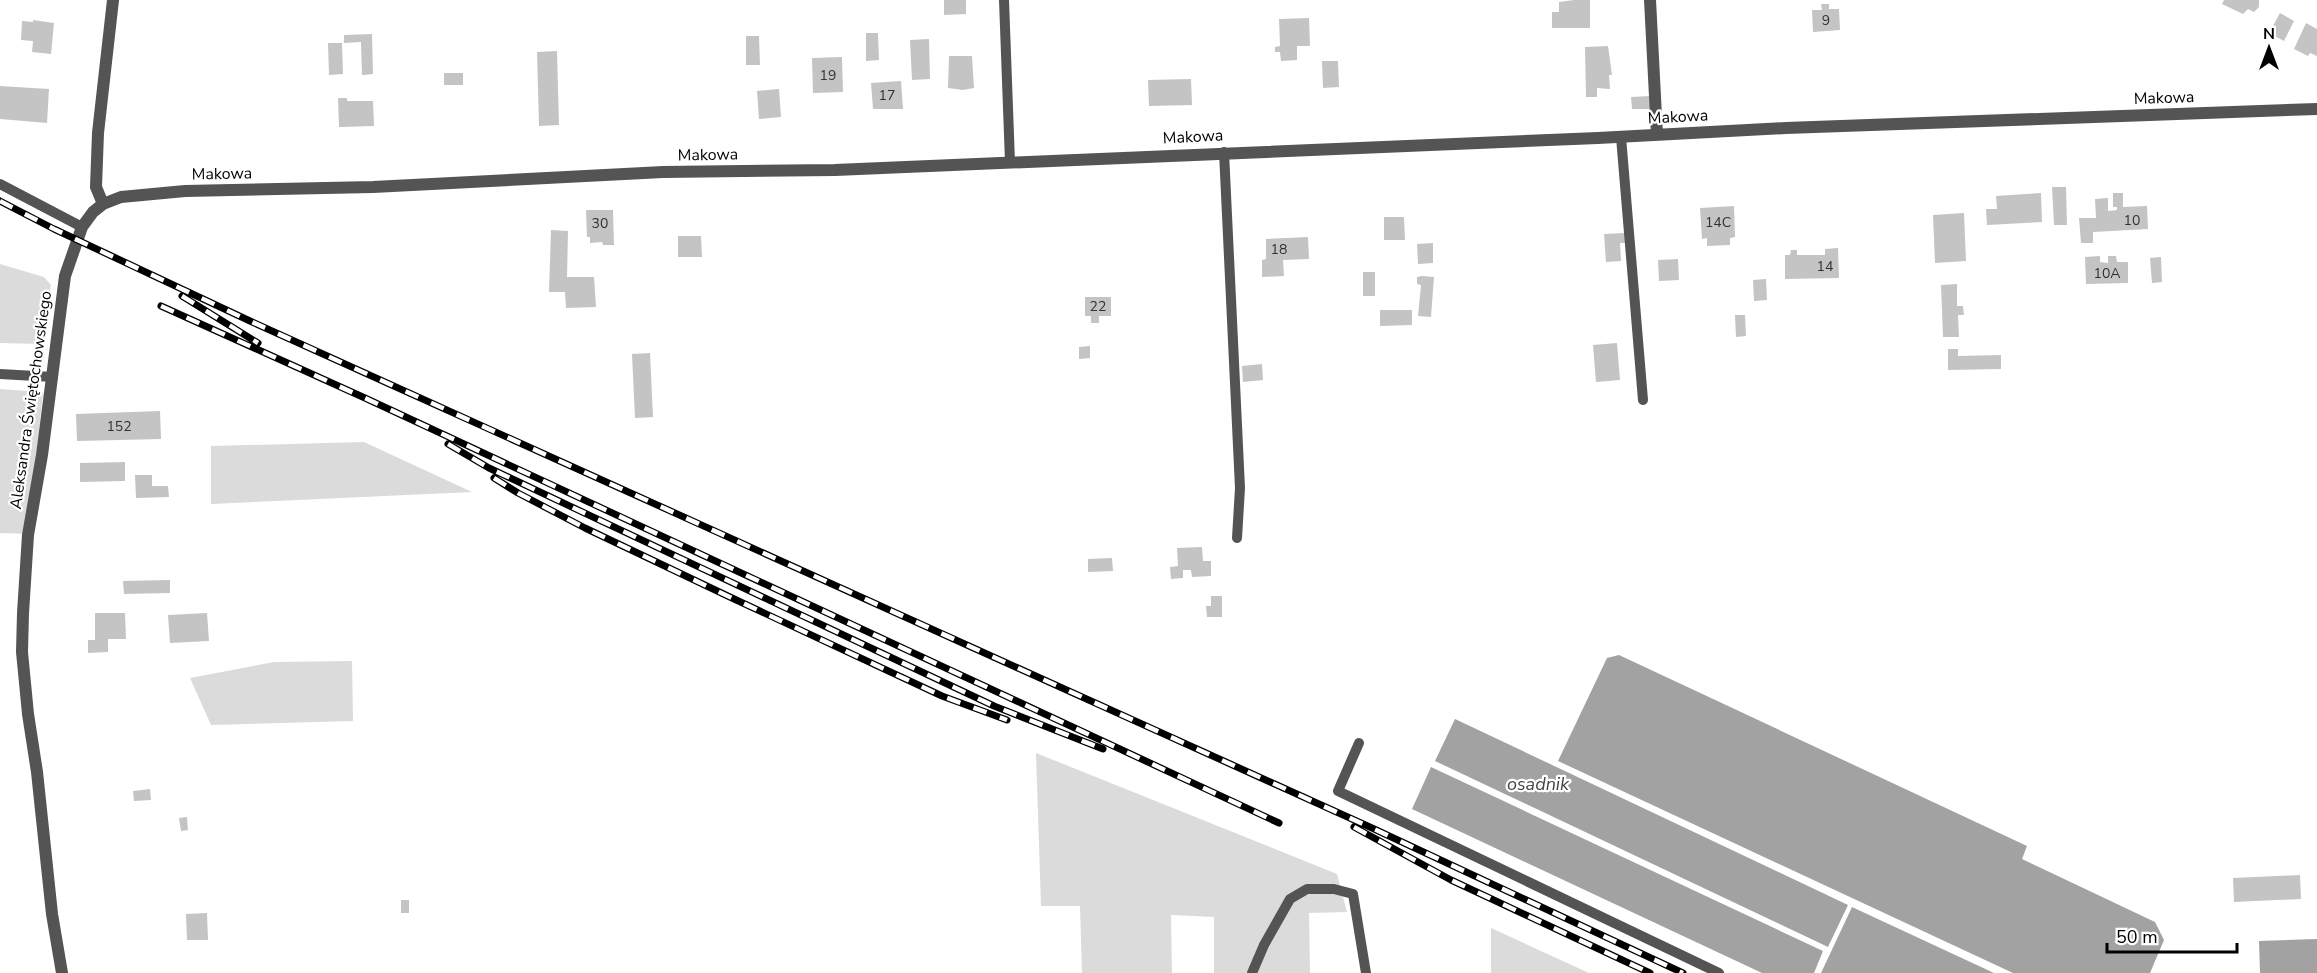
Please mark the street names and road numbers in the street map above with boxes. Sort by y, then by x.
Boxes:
street label: Makowa [2133,86,2195,110]
street label: Makowa [1647,104,1709,130]
street label: Makowa [1162,124,1224,150]
street label: Makowa [678,143,738,167]
street label: Makowa [192,162,252,186]
street label: Aleksandra Świętochowskiego [5,289,57,511]

